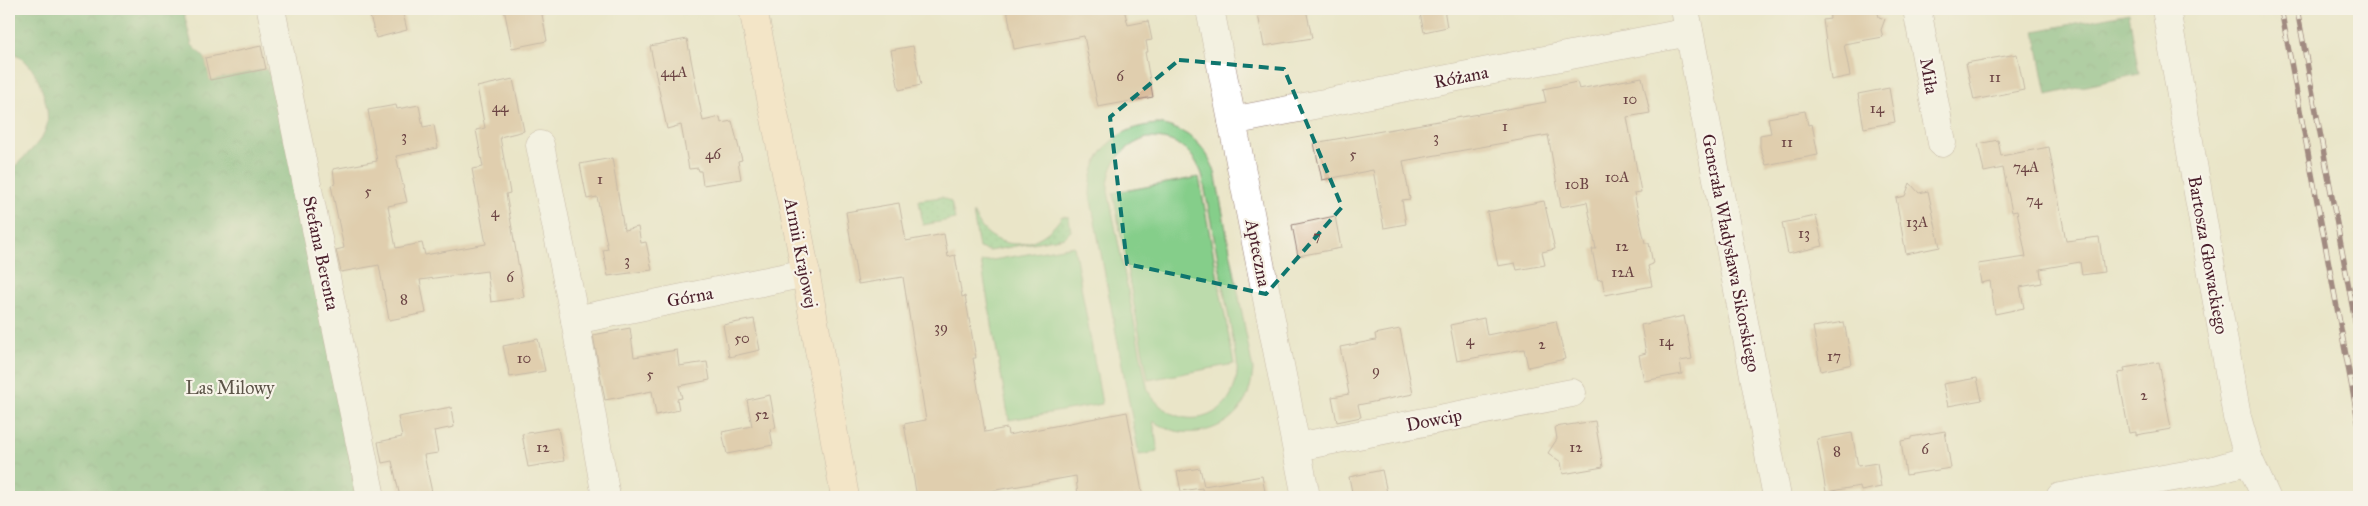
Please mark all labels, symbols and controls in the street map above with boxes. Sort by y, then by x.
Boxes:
street label: Miła [1915,56,1943,96]
street label: Różana [1432,61,1490,93]
house number: 44A [661,63,687,81]
house number: 6 [1116,67,1125,85]
house number: 11 [1989,68,2001,86]
house number: 10 [1623,90,1637,108]
house number: 44 [492,98,509,116]
house number: 14 [1870,99,1885,117]
house number: 1 [1502,117,1508,135]
house number: 3 [401,127,407,145]
house number: 3 [1433,128,1439,146]
street label: Generała Władysława Sikorskiego [1696,132,1765,374]
house number: 11 [1781,133,1793,151]
house number: 46 [705,145,722,163]
house number: 5 [1350,145,1357,163]
house number: 74A [2013,158,2039,176]
house number: 10A [1605,168,1629,186]
house number: 1 [597,170,603,188]
street label: Bartosza Głowackiego [2182,174,2233,336]
house number: 10B [1565,175,1589,193]
house number: 5 [365,182,372,200]
house number: 74 [2026,191,2043,209]
street label: Stefana Berenta [298,194,344,313]
street label: Armii Krajowej [779,195,822,310]
house number: 4 [491,203,500,221]
house number: 13A [1906,213,1928,231]
street label: Apteczna [1240,216,1275,289]
house number: 13 [1798,224,1810,242]
house number: 7 [1313,227,1321,245]
house number: 12 [1615,237,1629,255]
house number: 3 [624,251,630,269]
house number: 12A [1611,263,1635,281]
house number: 6 [506,268,515,286]
street label: Górna [665,282,715,312]
house number: 8 [400,290,408,308]
house number: 39 [934,318,948,336]
house number: 50 [734,329,750,347]
house number: 4 [1466,331,1475,349]
house number: 14 [1659,332,1674,350]
house number: 2 [1538,335,1546,353]
house number: 17 [1827,347,1841,365]
house number: 10 [517,349,531,367]
house number: 9 [1372,361,1380,379]
house number: 5 [647,365,654,383]
park label: Las Milowy [186,377,275,399]
house number: 2 [2140,386,2148,404]
street label: Dowcip [1404,404,1464,436]
house number: 52 [755,405,770,423]
house number: 12 [536,438,550,456]
house number: 12 [1569,438,1583,456]
house number: 6 [1921,440,1930,458]
house number: 8 [1833,442,1841,460]

